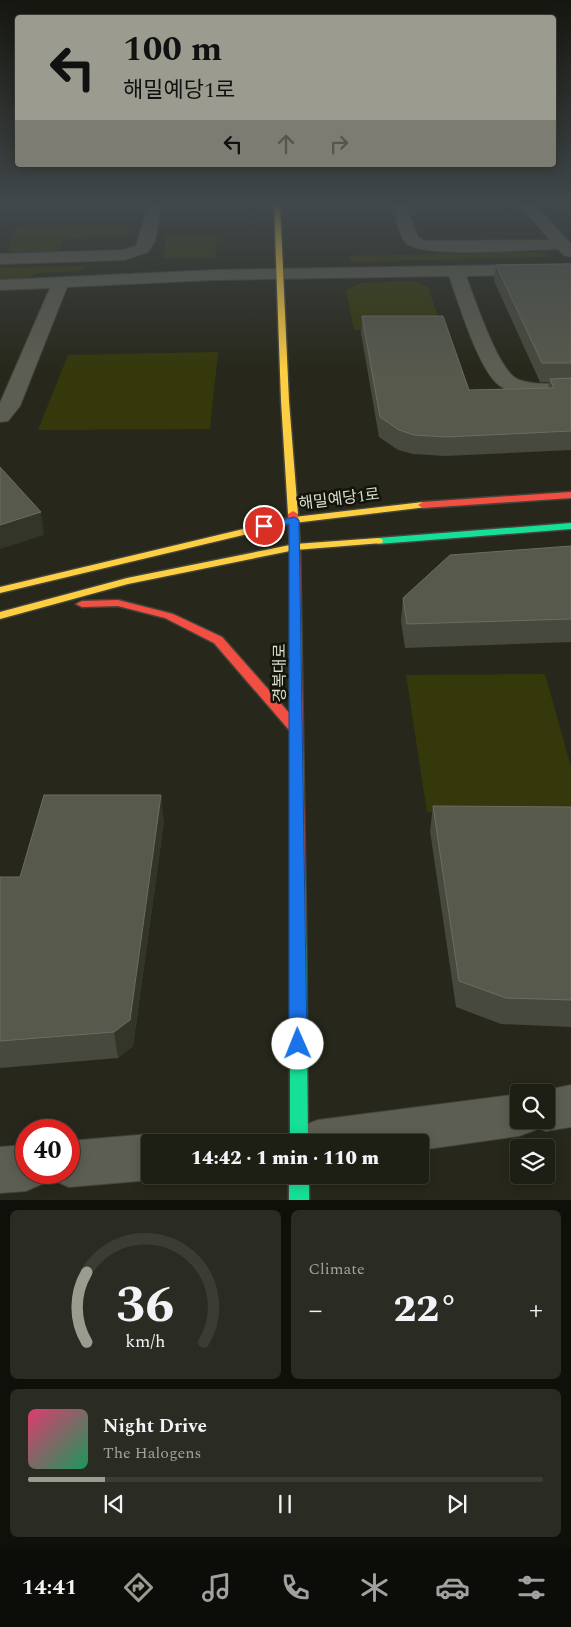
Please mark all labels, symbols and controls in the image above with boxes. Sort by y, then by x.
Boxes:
text: 100 m [123,23,222,76]
icon: left [40,35,105,100]
text: 해밀예당1로 [123,74,235,107]
icon: left [219,130,247,158]
icon: ahead [272,130,300,158]
icon: right [325,130,353,158]
street label: 해밀예당1로 [297,482,381,516]
pin [243,505,285,547]
icon: arrive [250,512,278,540]
street label: 경복대로 [268,643,292,702]
position arrow [271,1017,323,1069]
map controls [510,1084,555,1184]
button: search [510,1084,555,1129]
speed limit sign: 40 [15,1119,80,1184]
button: layers [510,1139,555,1184]
text: 14:42 · 1 min · 110 m [191,1144,379,1173]
text: Climate [309,1257,365,1281]
text: 36 [116,1266,174,1345]
text: 22° [393,1281,458,1339]
text: − [309,1289,323,1332]
text: + [529,1289,543,1332]
text: km/h [125,1328,165,1355]
text: Night Drive [103,1412,207,1441]
text: The Halogens [103,1441,201,1465]
icon: previous [100,1490,128,1518]
icon: pause [271,1490,299,1518]
icon: next [443,1490,471,1518]
icon: directions [121,1570,156,1605]
icon: music [199,1570,234,1605]
icon: phone [278,1570,313,1605]
icon: climate [357,1570,392,1605]
icon: car [435,1570,470,1605]
icon: filters [514,1570,549,1605]
text: 14:41 [22,1571,77,1604]

